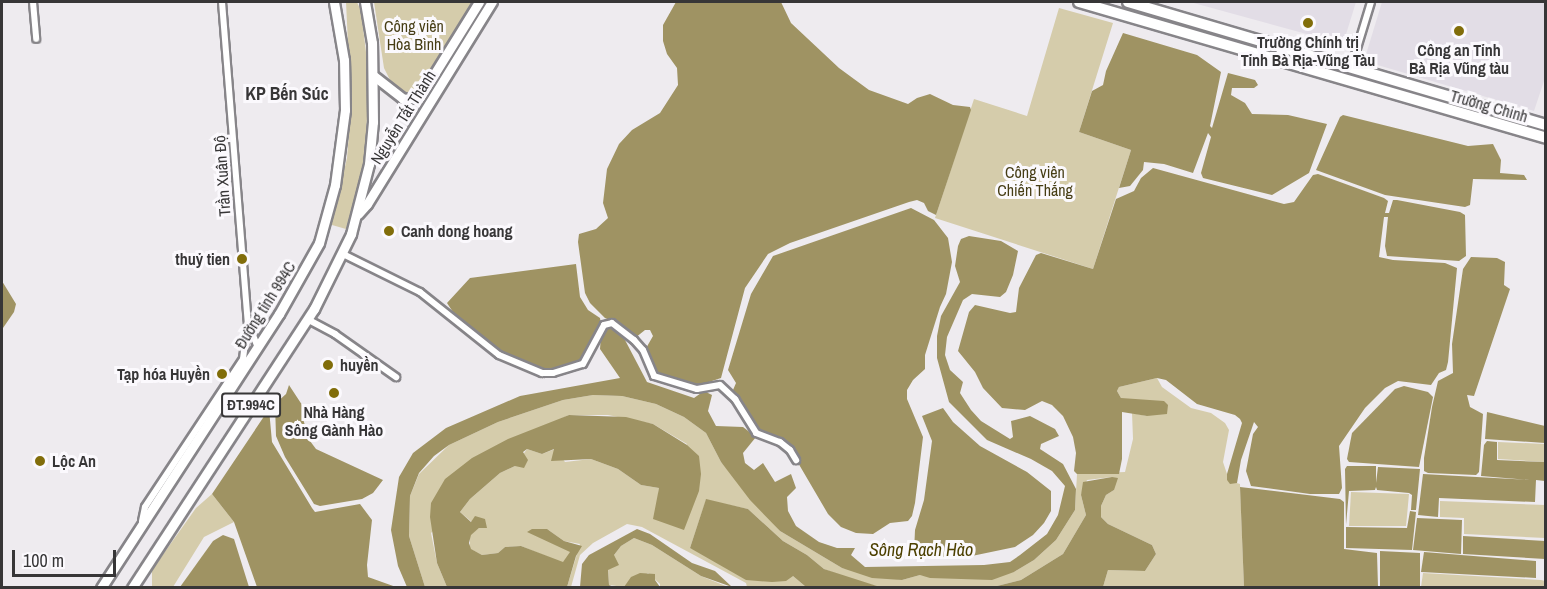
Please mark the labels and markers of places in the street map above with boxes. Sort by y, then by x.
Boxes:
marker: Trường Chính trị Tỉnh Bà Rịa-Vũng Tàu [1301,16,1315,30]
marker: Công an Tỉnh Bà Rịa Vũng tàu [1452,24,1466,38]
place label: Trường Chính trị Tỉnh Bà Rịa-Vũng Tàu [1241,32,1375,70]
place label: Công an Tỉnh Bà Rịa Vũng tàu [1409,40,1509,78]
place label: Canh dong hoang [401,221,513,241]
marker: Canh dong hoang [382,224,396,238]
place label: thuỷ tien [175,249,230,269]
marker: thuỷ tien [235,252,249,266]
place label: huyền [340,355,379,375]
marker: huyền [321,358,335,372]
place label: Tạp hóa Huyền [117,364,210,384]
marker: Tạp hóa Huyền [215,367,229,381]
marker: Nhà Hàng Sông Gành Hào [327,386,341,400]
place label: Nhà Hàng Sông Gành Hào [285,402,383,440]
place label: Lộc An [52,451,96,471]
marker: Lộc An [33,454,47,468]

